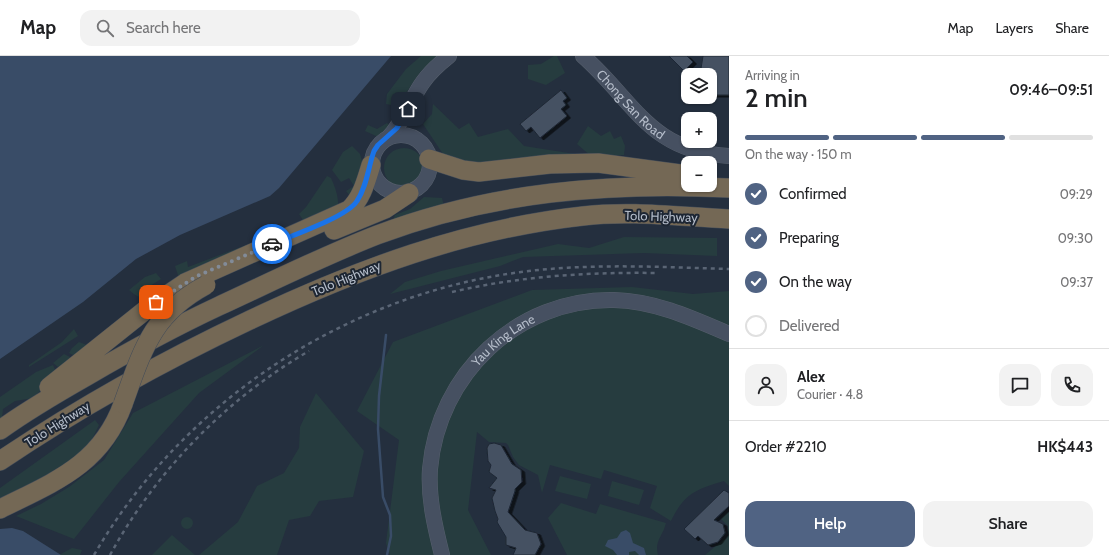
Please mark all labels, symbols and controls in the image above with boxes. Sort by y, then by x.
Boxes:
search box [80,10,360,46]
text: Map [20,16,56,39]
icon: search [94,17,116,39]
text: Search here [126,19,201,37]
text: Map [948,19,973,37]
text: Layers [995,19,1033,37]
text: Share [1055,19,1089,37]
street label: Chong San Road [593,66,668,142]
text: Arriving in [745,67,800,83]
map controls [681,68,717,192]
button: layers [681,68,717,104]
text: 09:46–09:51 [1009,81,1093,99]
text: 2 min [745,82,808,114]
pin [391,92,425,126]
icon: home [397,98,419,120]
button: + [681,112,717,148]
text: On the way · 150 m [745,146,852,162]
button: − [681,156,717,192]
icon: check [745,183,767,205]
text: Confirmed [779,185,847,203]
text: 09:29 [1060,186,1093,202]
street label: Tolo Highway [624,207,698,225]
courier [252,224,292,264]
icon: check [745,227,767,249]
text: Preparing [779,229,839,247]
text: 09:30 [1058,230,1093,246]
icon: car [261,233,283,255]
street label: Tolo Highway [309,257,383,299]
icon: check [745,271,767,293]
text: On the way [779,273,852,291]
text: 09:37 [1060,274,1093,290]
pin [139,285,173,319]
icon: bag [145,291,167,313]
street label: Yau King Lane [467,310,538,370]
text: Delivered [779,317,840,335]
button: person [745,364,787,406]
button: chat [999,364,1041,406]
button: phone [1051,364,1093,406]
text: Alex [797,368,825,386]
text: Courier · 4.8 [797,386,863,402]
street label: Tolo Highway [22,398,93,450]
text: Order #2210 [745,438,827,456]
text: HK$443 [1037,438,1093,456]
button: Help [745,501,915,547]
button: Share [923,501,1093,547]

